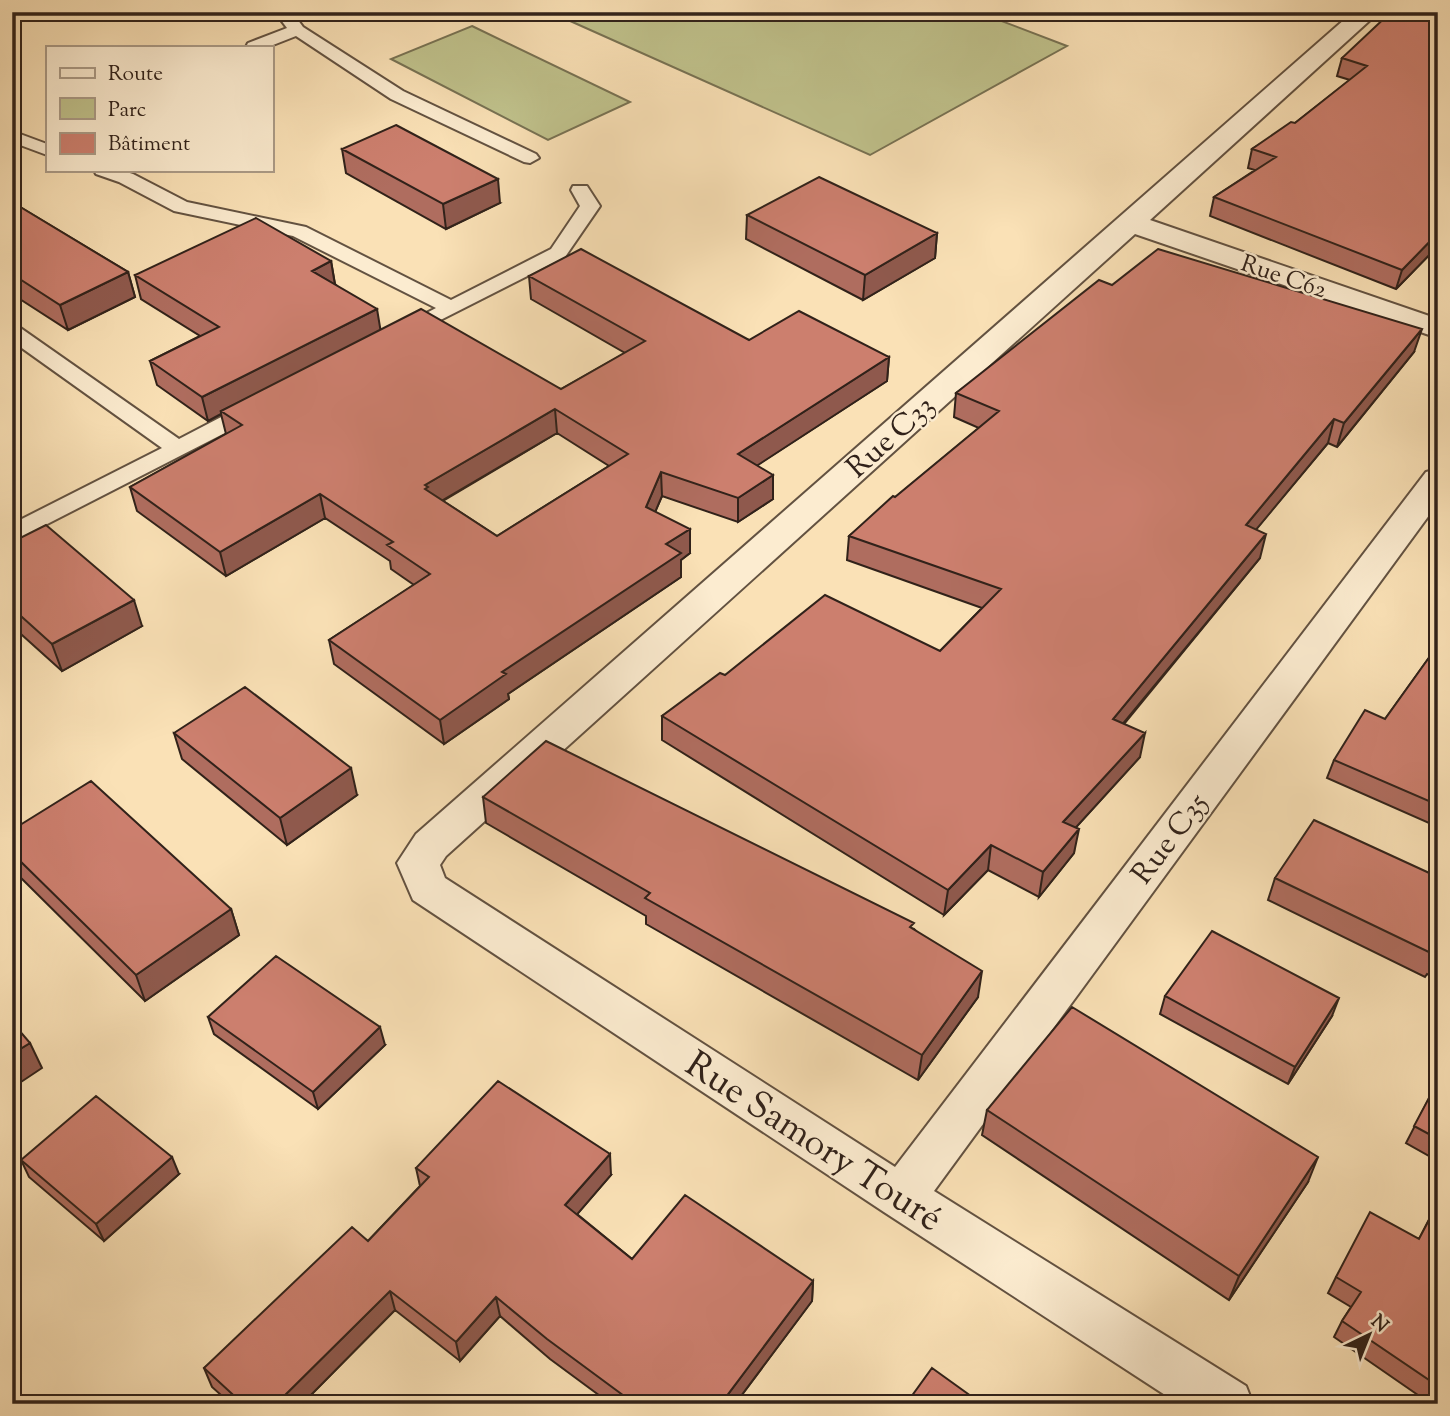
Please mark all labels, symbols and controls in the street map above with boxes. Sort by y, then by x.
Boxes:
legend [46,46,273,172]
text: Route [108,60,163,90]
text: Parc [108,96,146,126]
text: Bâtiment [108,130,190,160]
street label: Rue C62 [1236,247,1331,308]
street label: Rue C33 [838,386,946,489]
street label: Rue C35 [1122,785,1220,894]
street label: Rue Samory Touré [674,1040,952,1247]
north arrow [1334,1300,1404,1370]
text: N [1364,1309,1394,1339]

